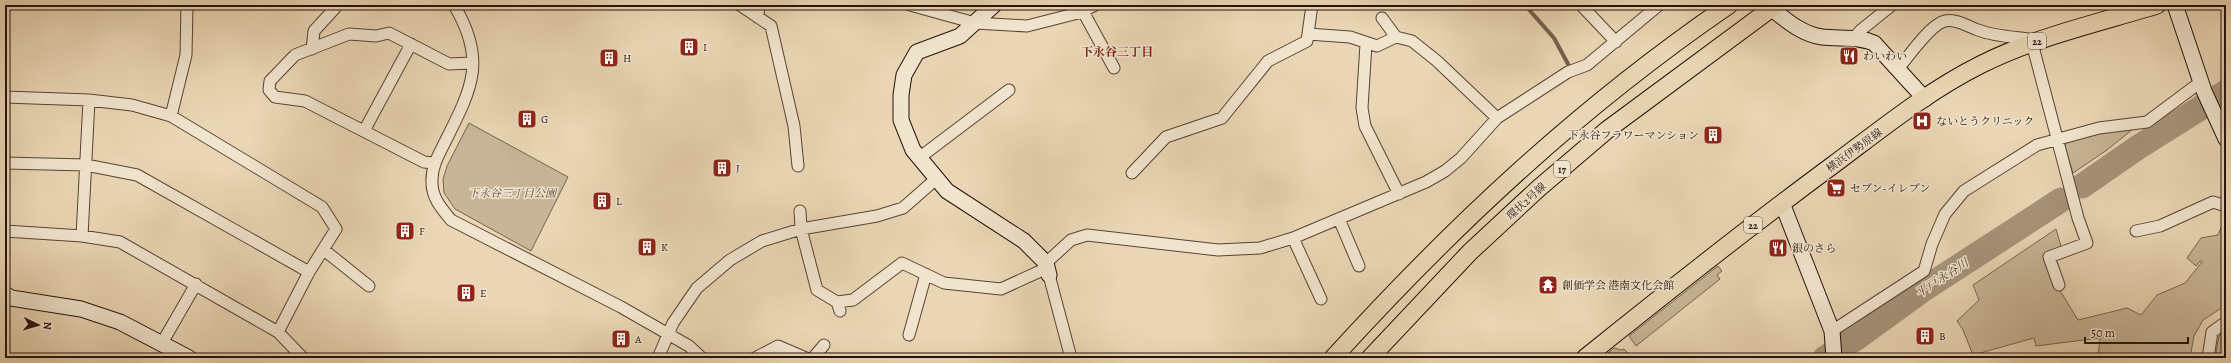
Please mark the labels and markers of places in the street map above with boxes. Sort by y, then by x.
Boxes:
building icon: I [678,36,700,58]
place label: I [703,40,707,55]
restaurant icon: わいわい [1838,45,1860,67]
building icon: H [598,47,620,69]
place label: わいわい [1863,49,1907,64]
place label: H [623,51,631,66]
building icon: G [516,108,538,130]
hospital icon: ないとうクリニック [1911,110,1933,132]
place label: G [541,112,548,127]
place label: ないとうクリニック [1936,114,2034,129]
building icon: 下永谷フラワーマンション [1702,124,1724,146]
place label: 下永谷フラワーマンション [1567,128,1699,143]
building icon: J [711,157,733,179]
place label: J [736,161,740,176]
supermarket icon: セブン-イレブン [1825,177,1847,199]
place label: セブン-イレブン [1850,181,1930,196]
building icon: L [591,190,613,212]
place label: L [616,194,622,209]
building icon: F [394,220,416,242]
place label: F [419,224,425,239]
building icon: K [636,236,658,258]
restaurant icon: 銀のさら [1767,237,1789,259]
place label: K [661,240,668,255]
place label: 銀のさら [1792,241,1836,256]
temple icon: 創価学会 港南文化会館 [1537,274,1559,296]
place label: 創価学会 港南文化会館 [1562,278,1674,293]
building icon: E [455,282,477,304]
place label: E [480,286,487,301]
building icon: B [1914,325,1936,347]
building icon: A [610,328,632,350]
place label: B [1939,329,1946,344]
place label: A [634,332,642,347]

